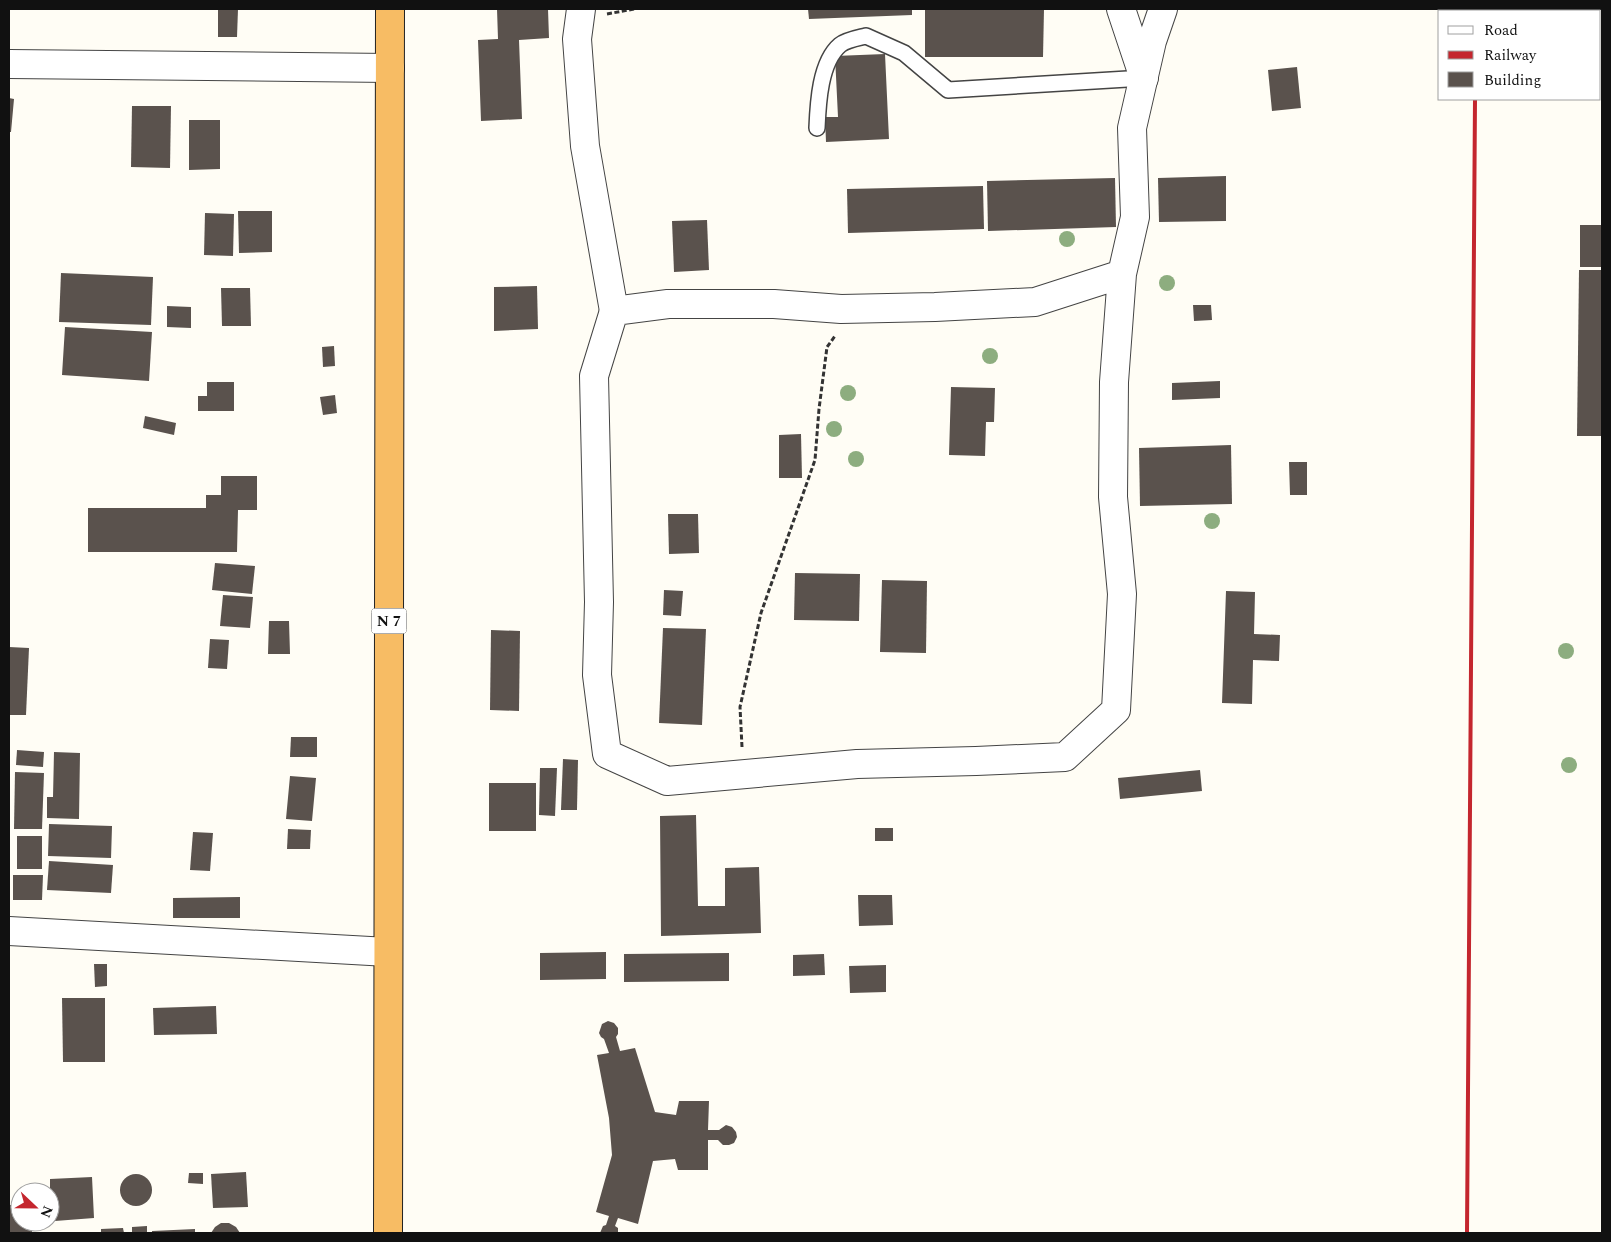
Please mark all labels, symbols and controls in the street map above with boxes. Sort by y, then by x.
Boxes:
legend [1438,10,1601,100]
text: Road [1484,19,1518,42]
text: Railway [1484,44,1537,67]
text: Building [1484,69,1541,92]
road number: N 7 [372,608,406,634]
north arrow [10,1182,60,1232]
text: N [35,1202,58,1221]

